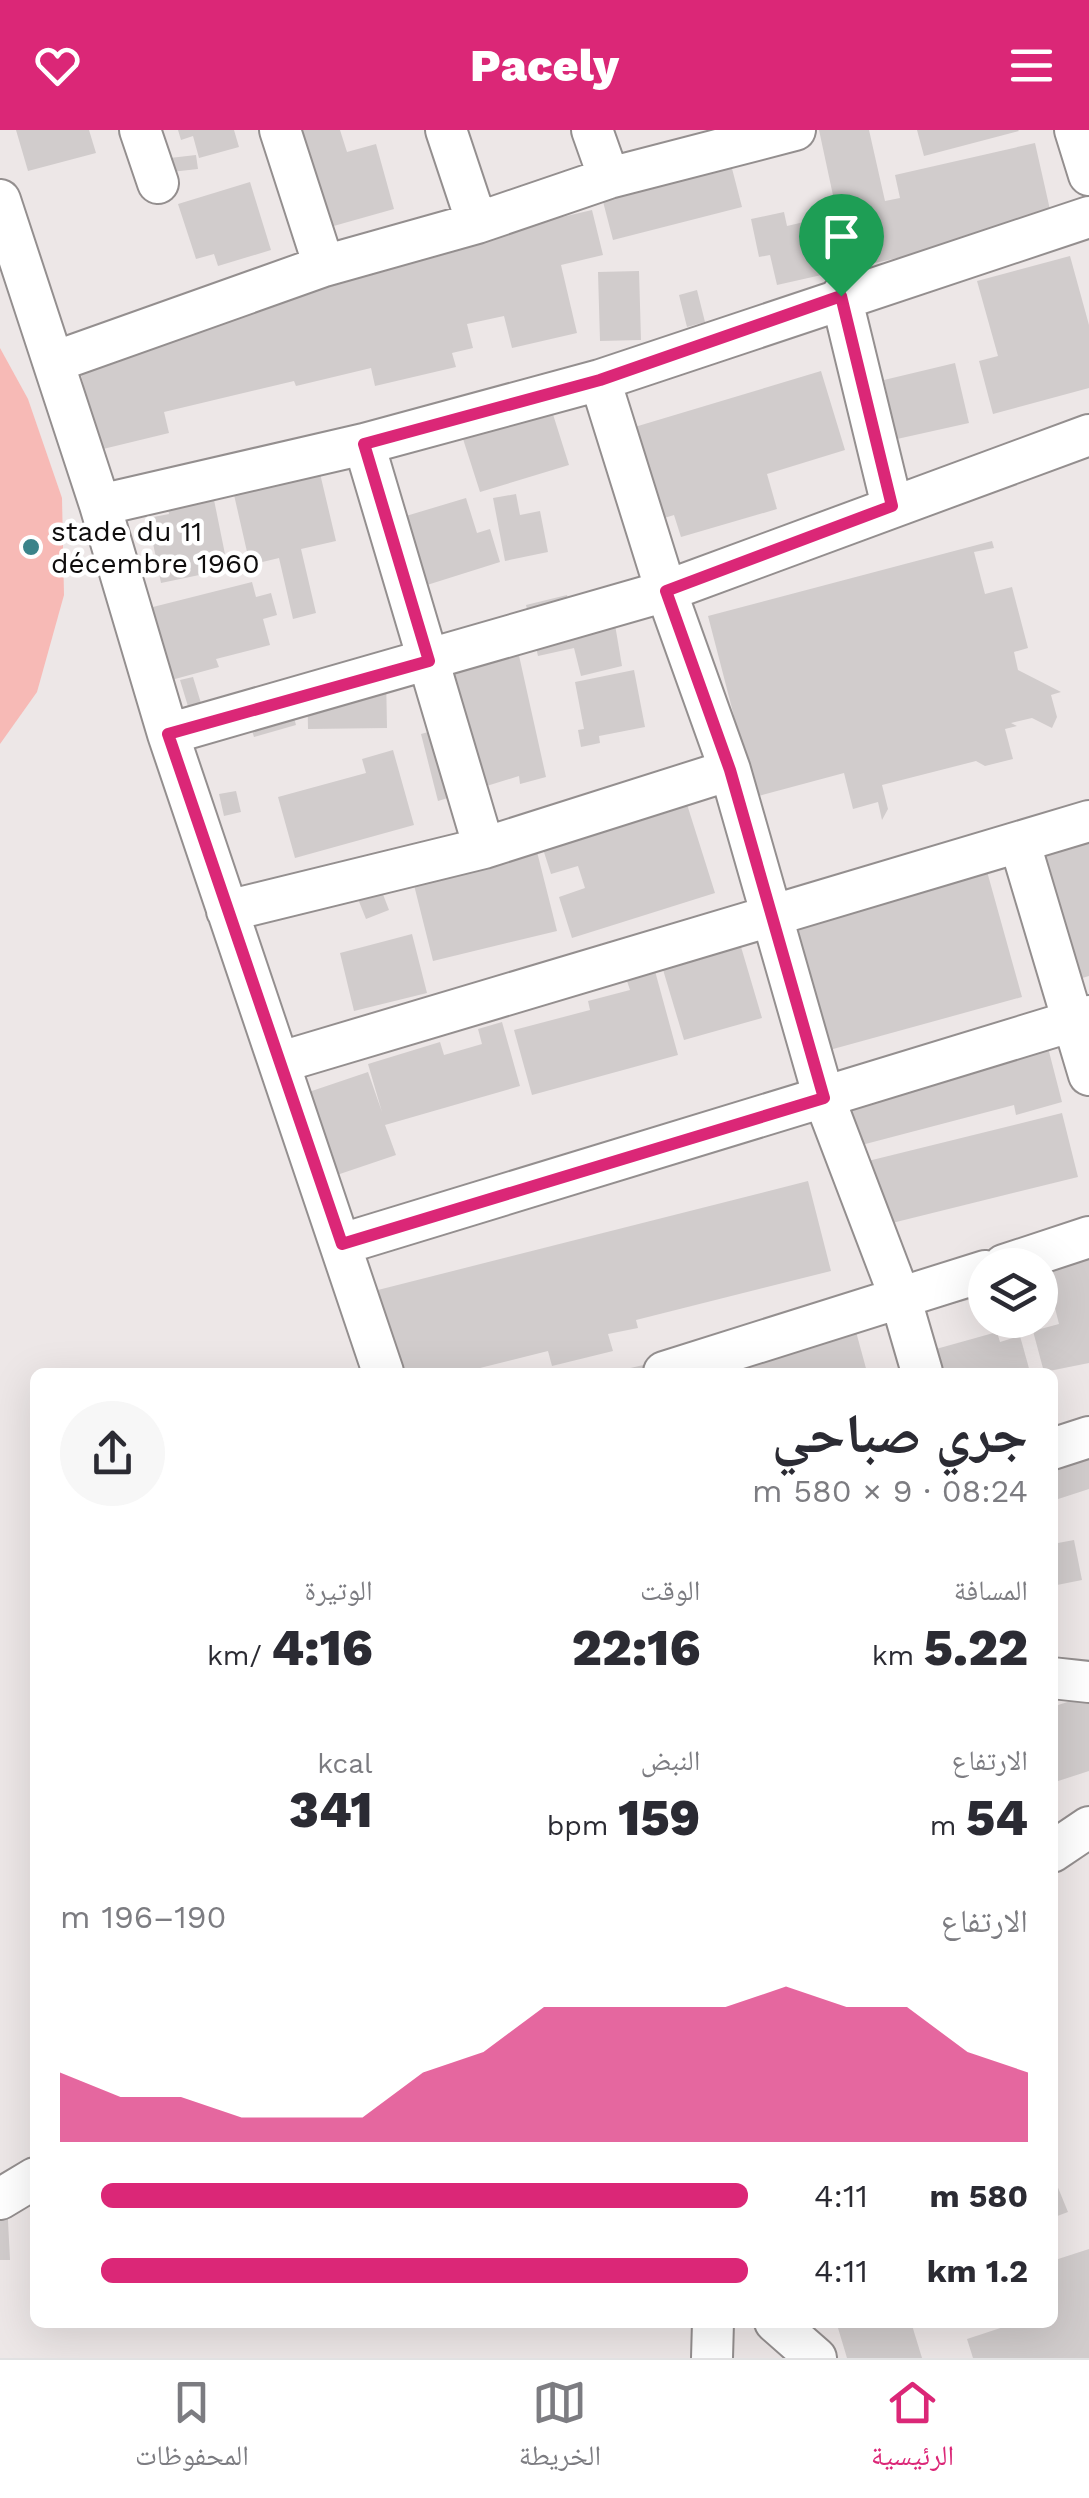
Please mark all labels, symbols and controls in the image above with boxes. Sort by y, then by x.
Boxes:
icon: heart [30,38,85,93]
icon: menu [1004,38,1059,93]
text: Pacely [470,39,619,92]
pin [799,194,884,297]
icon: arrive [814,209,869,264]
place label: stade du 11 décembre 1960 [51,515,260,580]
marker: stade du 11 décembre 1960 [20,536,42,558]
map controls [968,1248,1058,1338]
button: layers [968,1248,1058,1338]
button: share [60,1401,165,1506]
text: جري صباحي [772,1402,1028,1466]
text: 08:24 · 9 × 580 m [752,1472,1028,1510]
text: الوتيرة [305,1574,373,1607]
text: الوقت [640,1574,700,1607]
text: المسافة [954,1574,1028,1607]
text: 4:16 [271,1618,373,1677]
text: 22:16 [572,1618,700,1677]
text: 5.22 [924,1618,1028,1677]
text: /km [207,1639,271,1672]
text: km [872,1639,924,1672]
text: النبض [641,1744,700,1777]
text: الارتفاع [952,1744,1028,1777]
text: kcal [317,1747,373,1780]
text: 341 [289,1780,373,1839]
text: 159 [618,1788,700,1847]
text: 54 [966,1788,1028,1847]
text: bpm [547,1809,618,1842]
text: m [930,1809,966,1842]
text: 190–196 m [60,1898,227,1936]
text: الارتفاع [941,1902,1028,1940]
text: 4:11 [814,2177,868,2215]
text: 580 m [929,2177,1028,2215]
text: 4:11 [814,2252,868,2290]
text: 1.2 km [927,2252,1028,2290]
tab: المحفوظات [135,2375,249,2483]
tab: الخريطة [519,2375,601,2483]
tab: الرئيسية [871,2375,954,2483]

